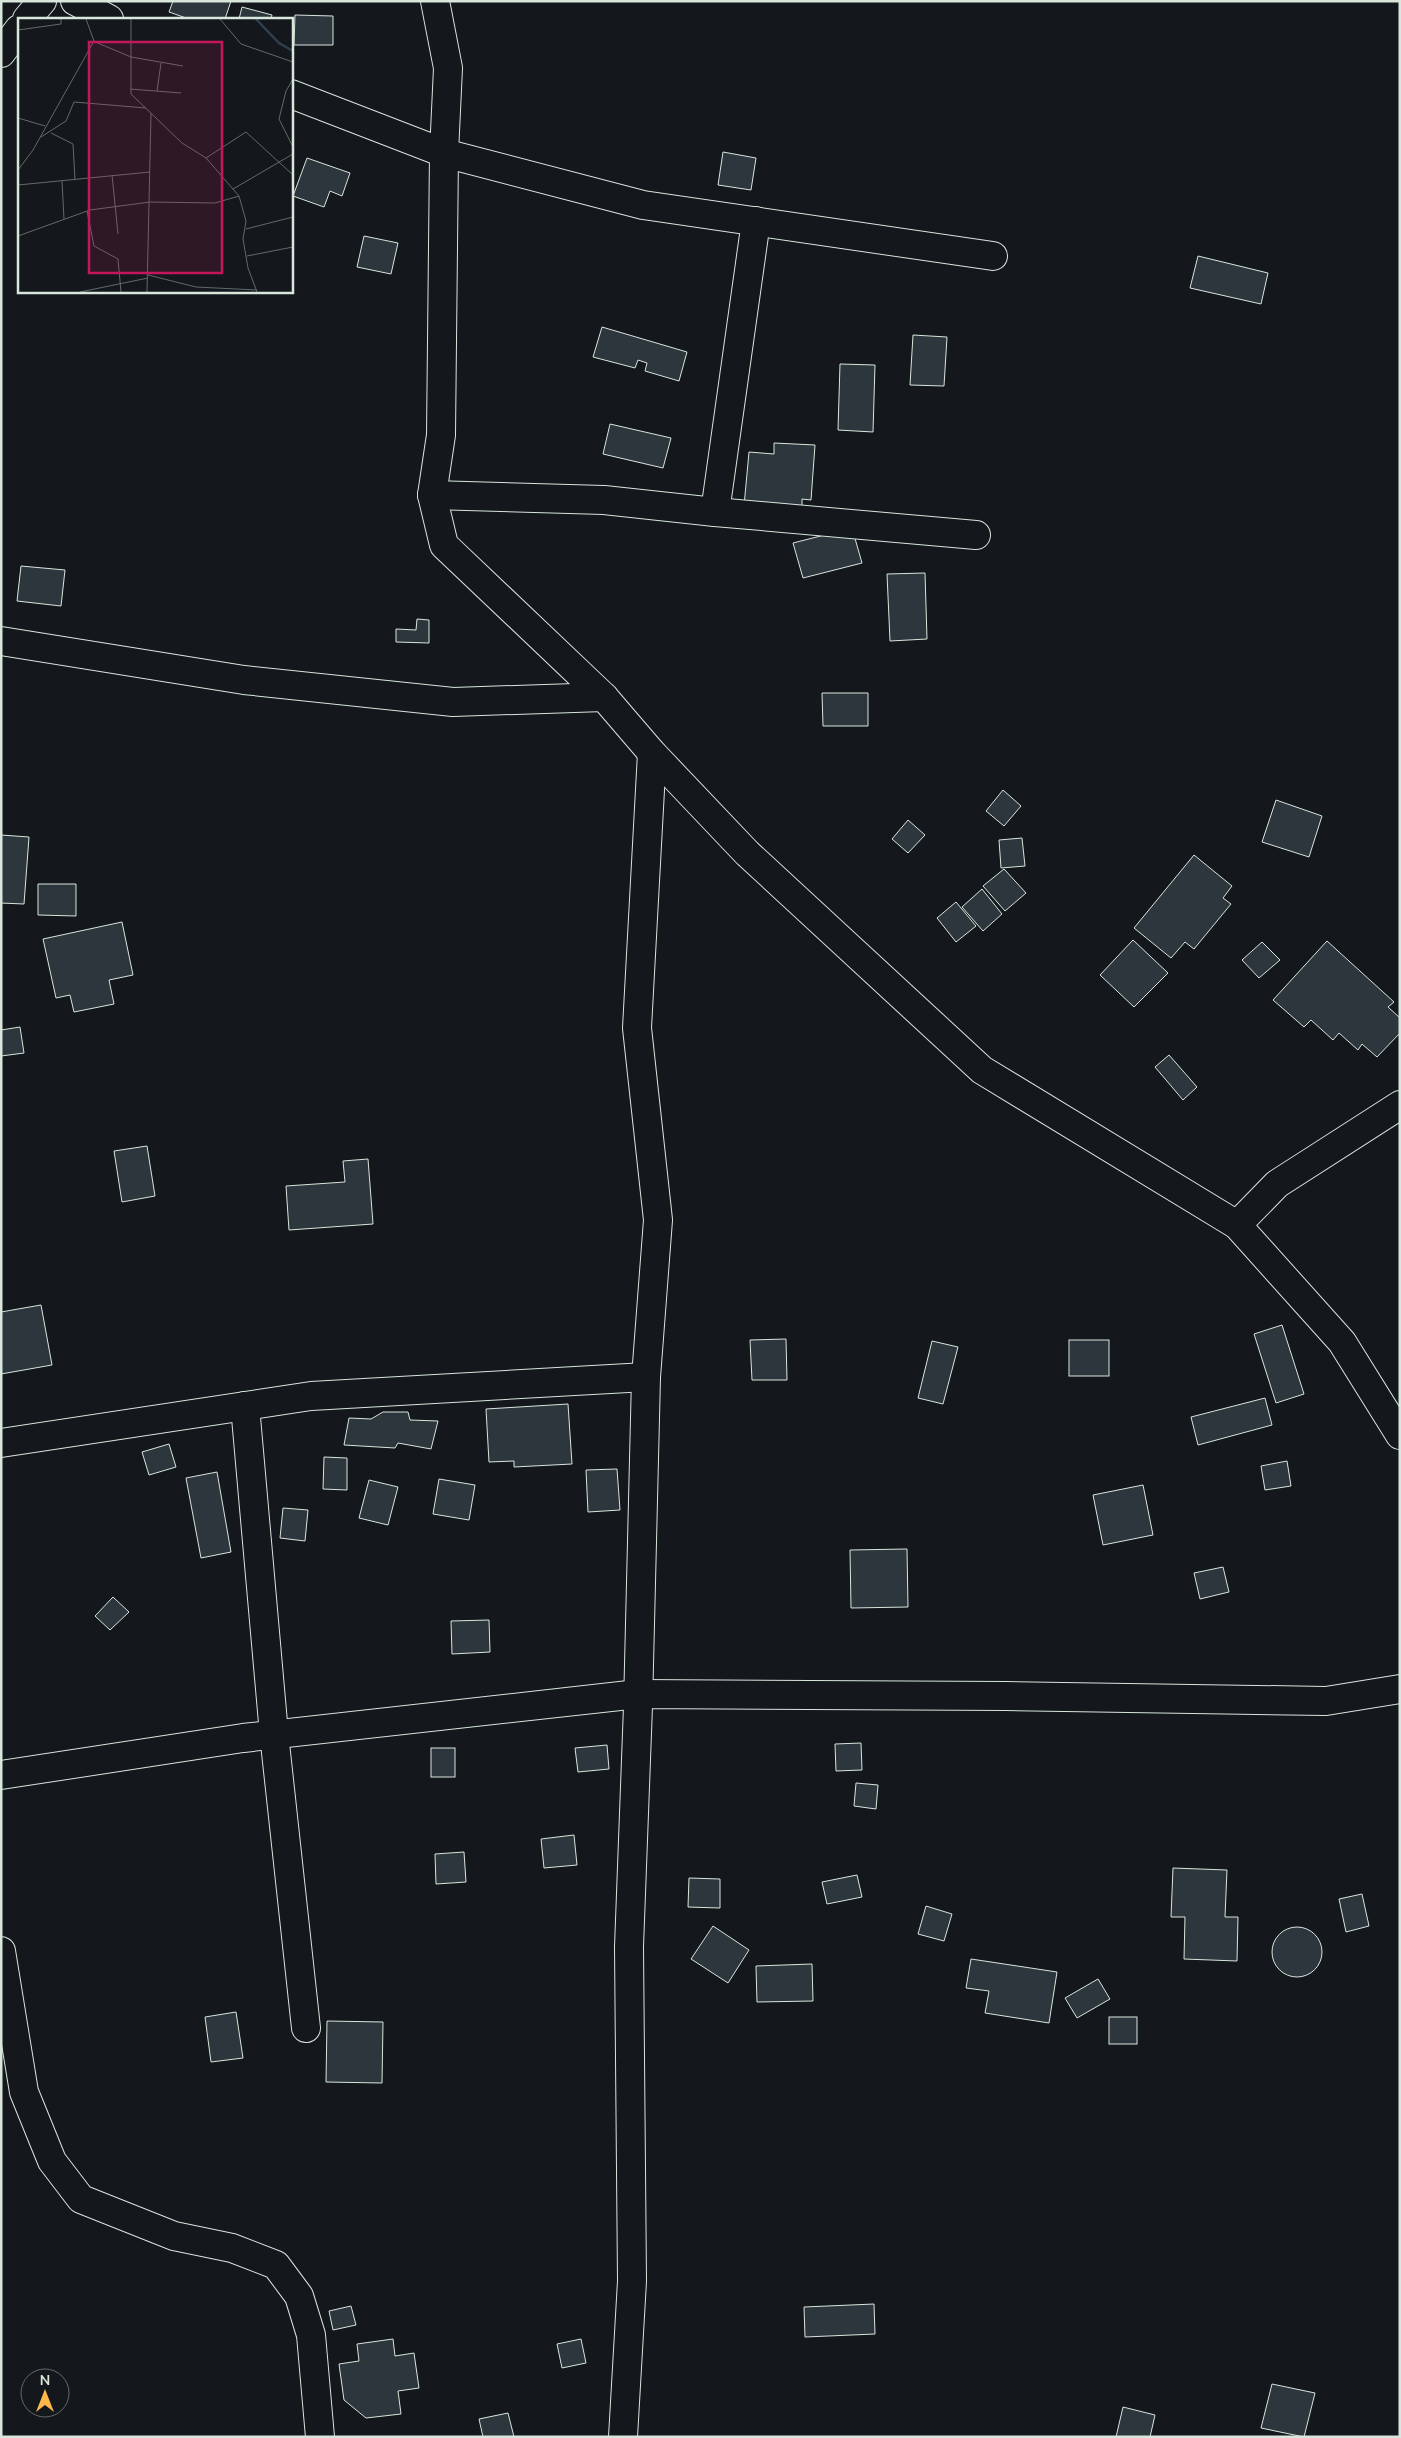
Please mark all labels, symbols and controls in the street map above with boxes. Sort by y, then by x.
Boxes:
inset map [18,18,292,292]
north arrow [20,2368,70,2418]
text: N [40,2371,50,2390]

